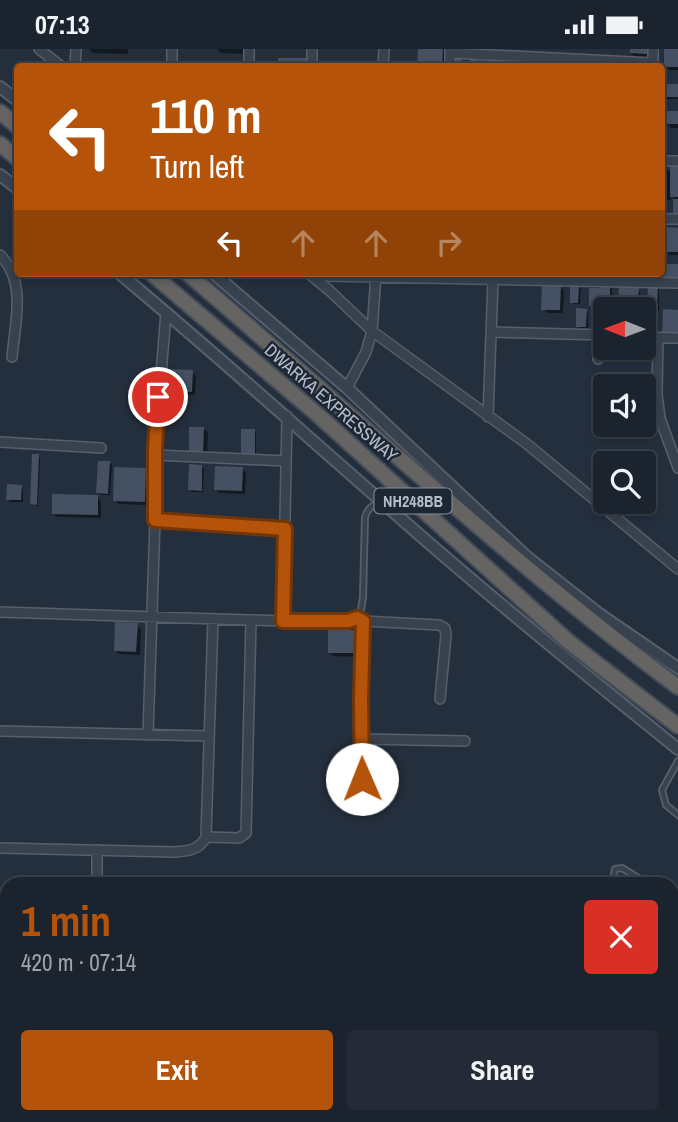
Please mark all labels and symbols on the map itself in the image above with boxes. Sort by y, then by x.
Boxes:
north arrow [593,297,656,361]
street label: DWARKA EXPRESSWAY [259,338,404,468]
pin [128,367,188,427]
road number: NH248BB [374,489,452,513]
position arrow [325,742,399,816]

